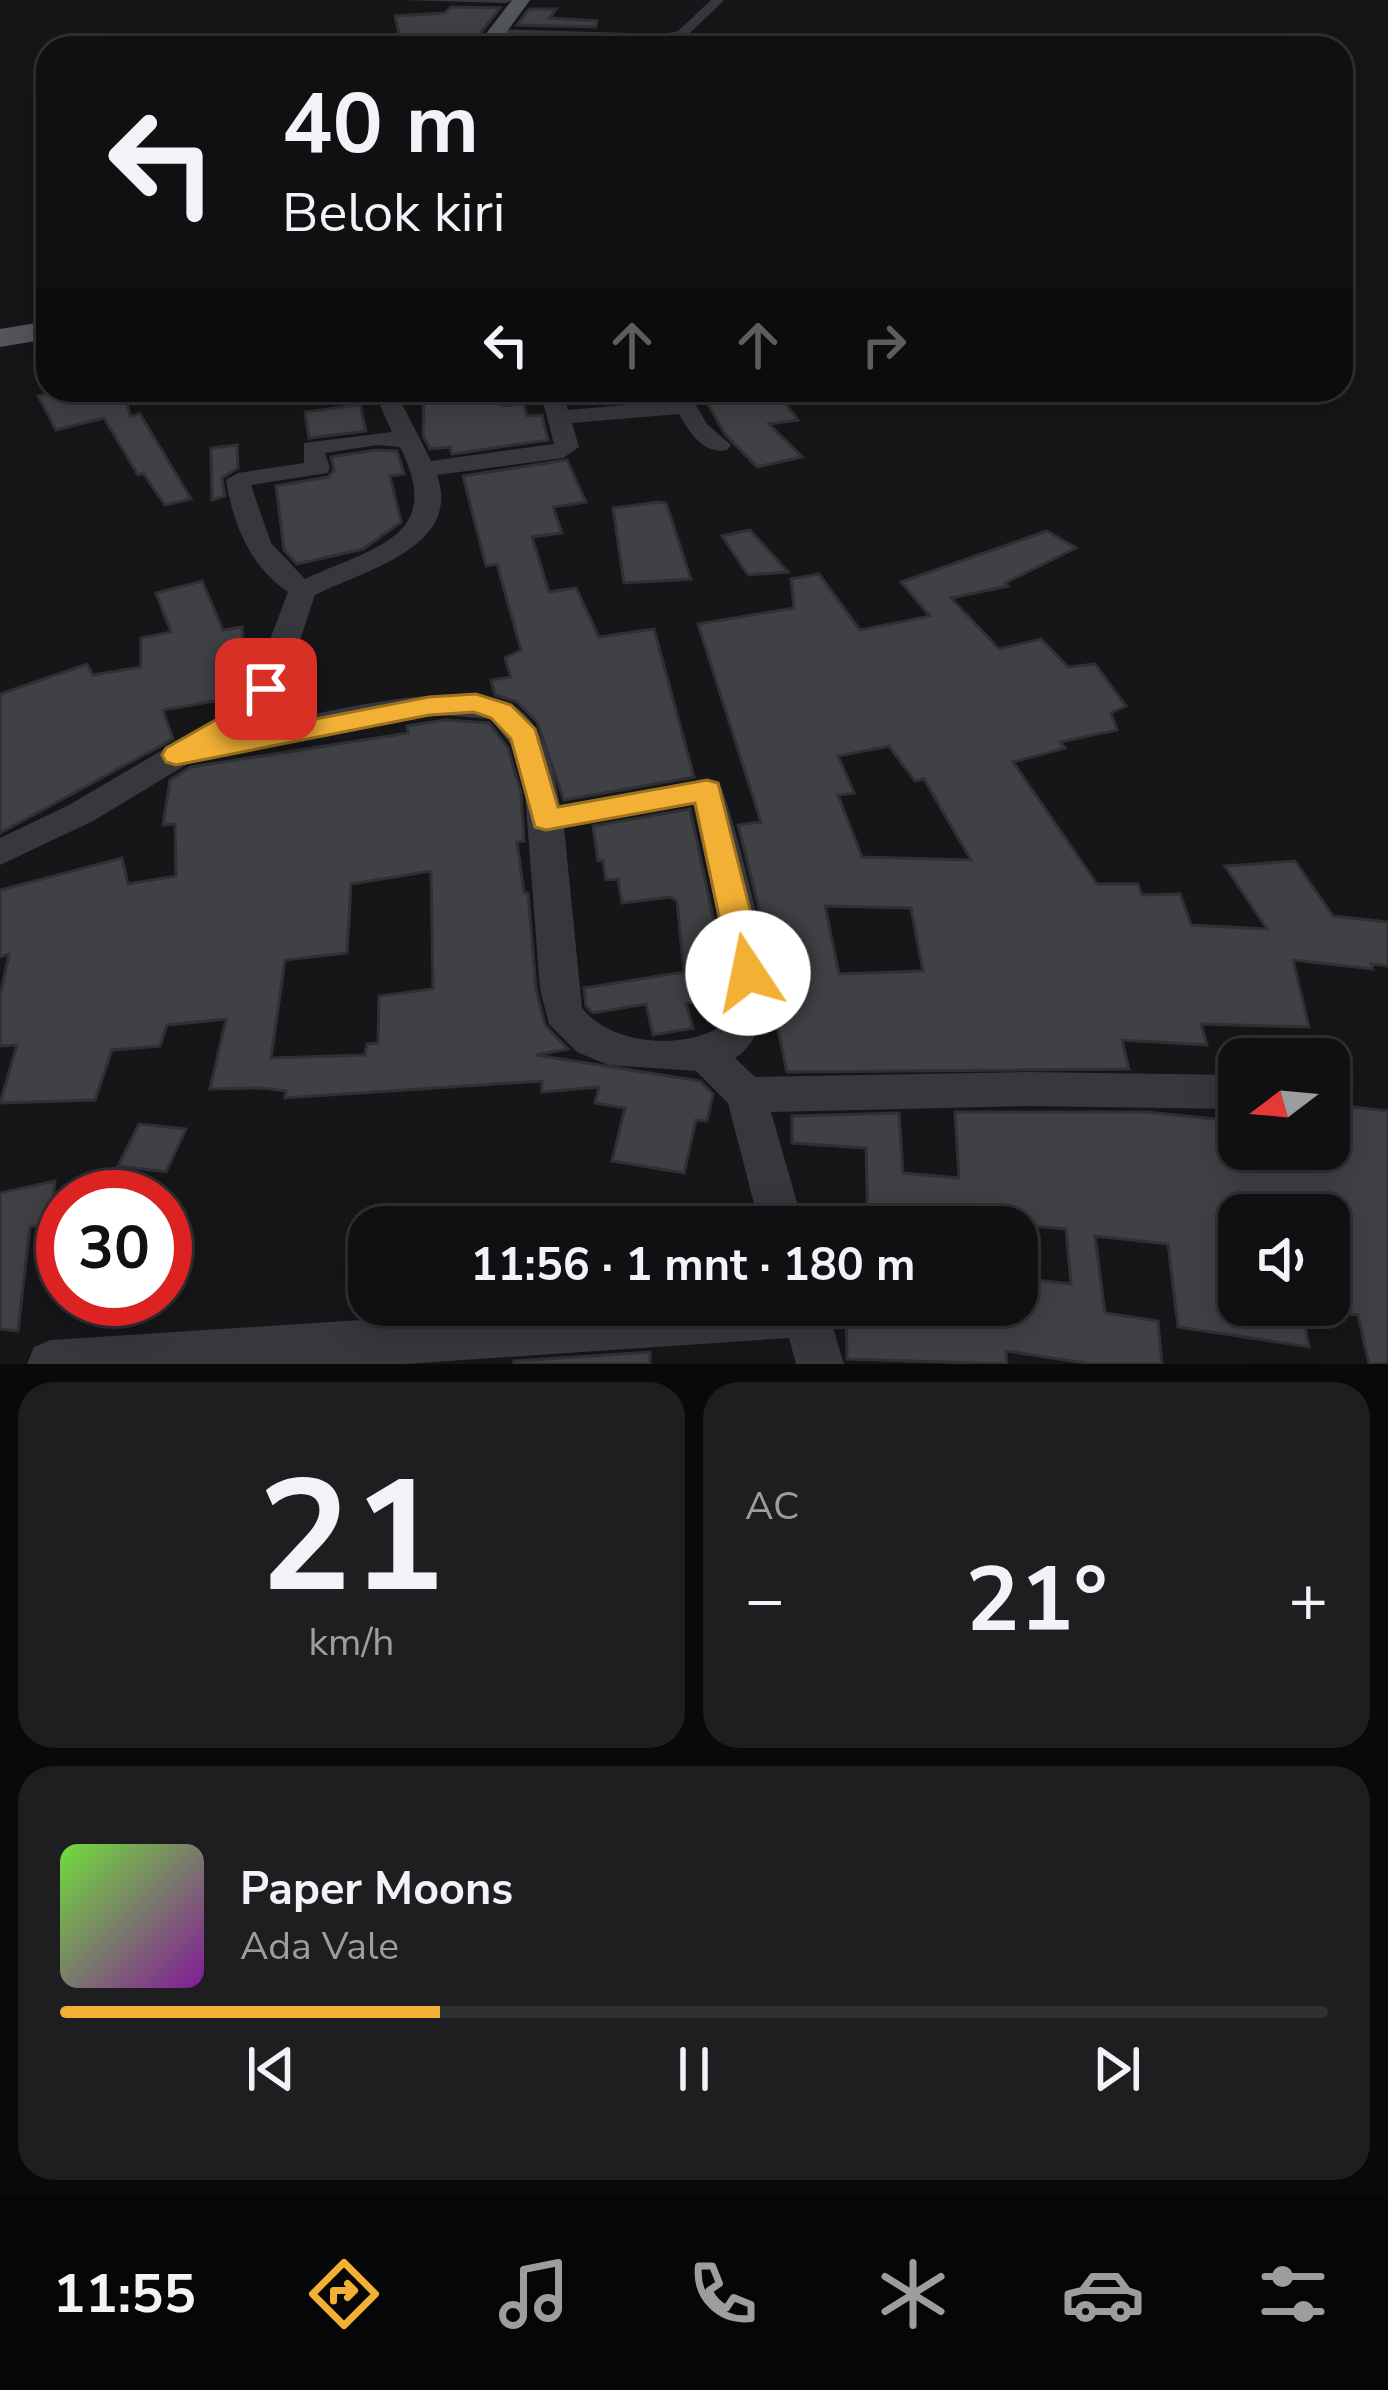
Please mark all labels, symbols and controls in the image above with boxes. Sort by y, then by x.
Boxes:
text: 40 m [282,67,479,182]
icon: left [84,84,240,240]
text: Belok kiri [282,176,505,250]
icon: left [473,312,539,378]
icon: ahead [599,312,665,378]
icon: ahead [725,312,791,378]
icon: right [851,312,917,378]
pin [215,638,317,740]
icon: arrive [233,656,299,722]
position arrow [685,910,811,1036]
north arrow [1218,1038,1350,1170]
map controls [1218,1038,1350,1326]
speed limit sign: 30 [36,1170,192,1326]
button: sound [1218,1194,1350,1326]
text: 11:56 · 1 mnt · 180 m [471,1235,915,1296]
text: 21 [258,1431,445,1644]
text: AC [745,1480,799,1533]
text: 21° [965,1539,1108,1662]
text: − [745,1555,785,1645]
text: + [1288,1555,1328,1645]
text: km/h [309,1616,394,1669]
text: Paper Moons [240,1859,513,1920]
text: Ada Vale [240,1920,399,1973]
icon: previous [238,2036,304,2102]
icon: pause [661,2036,727,2102]
icon: next [1084,2036,1150,2102]
icon: directions [302,2252,386,2336]
icon: music [492,2252,576,2336]
icon: phone [681,2252,765,2336]
icon: climate [871,2252,955,2336]
icon: car [1061,2252,1145,2336]
icon: filters [1251,2252,1335,2336]
text: 11:55 [53,2257,196,2331]

